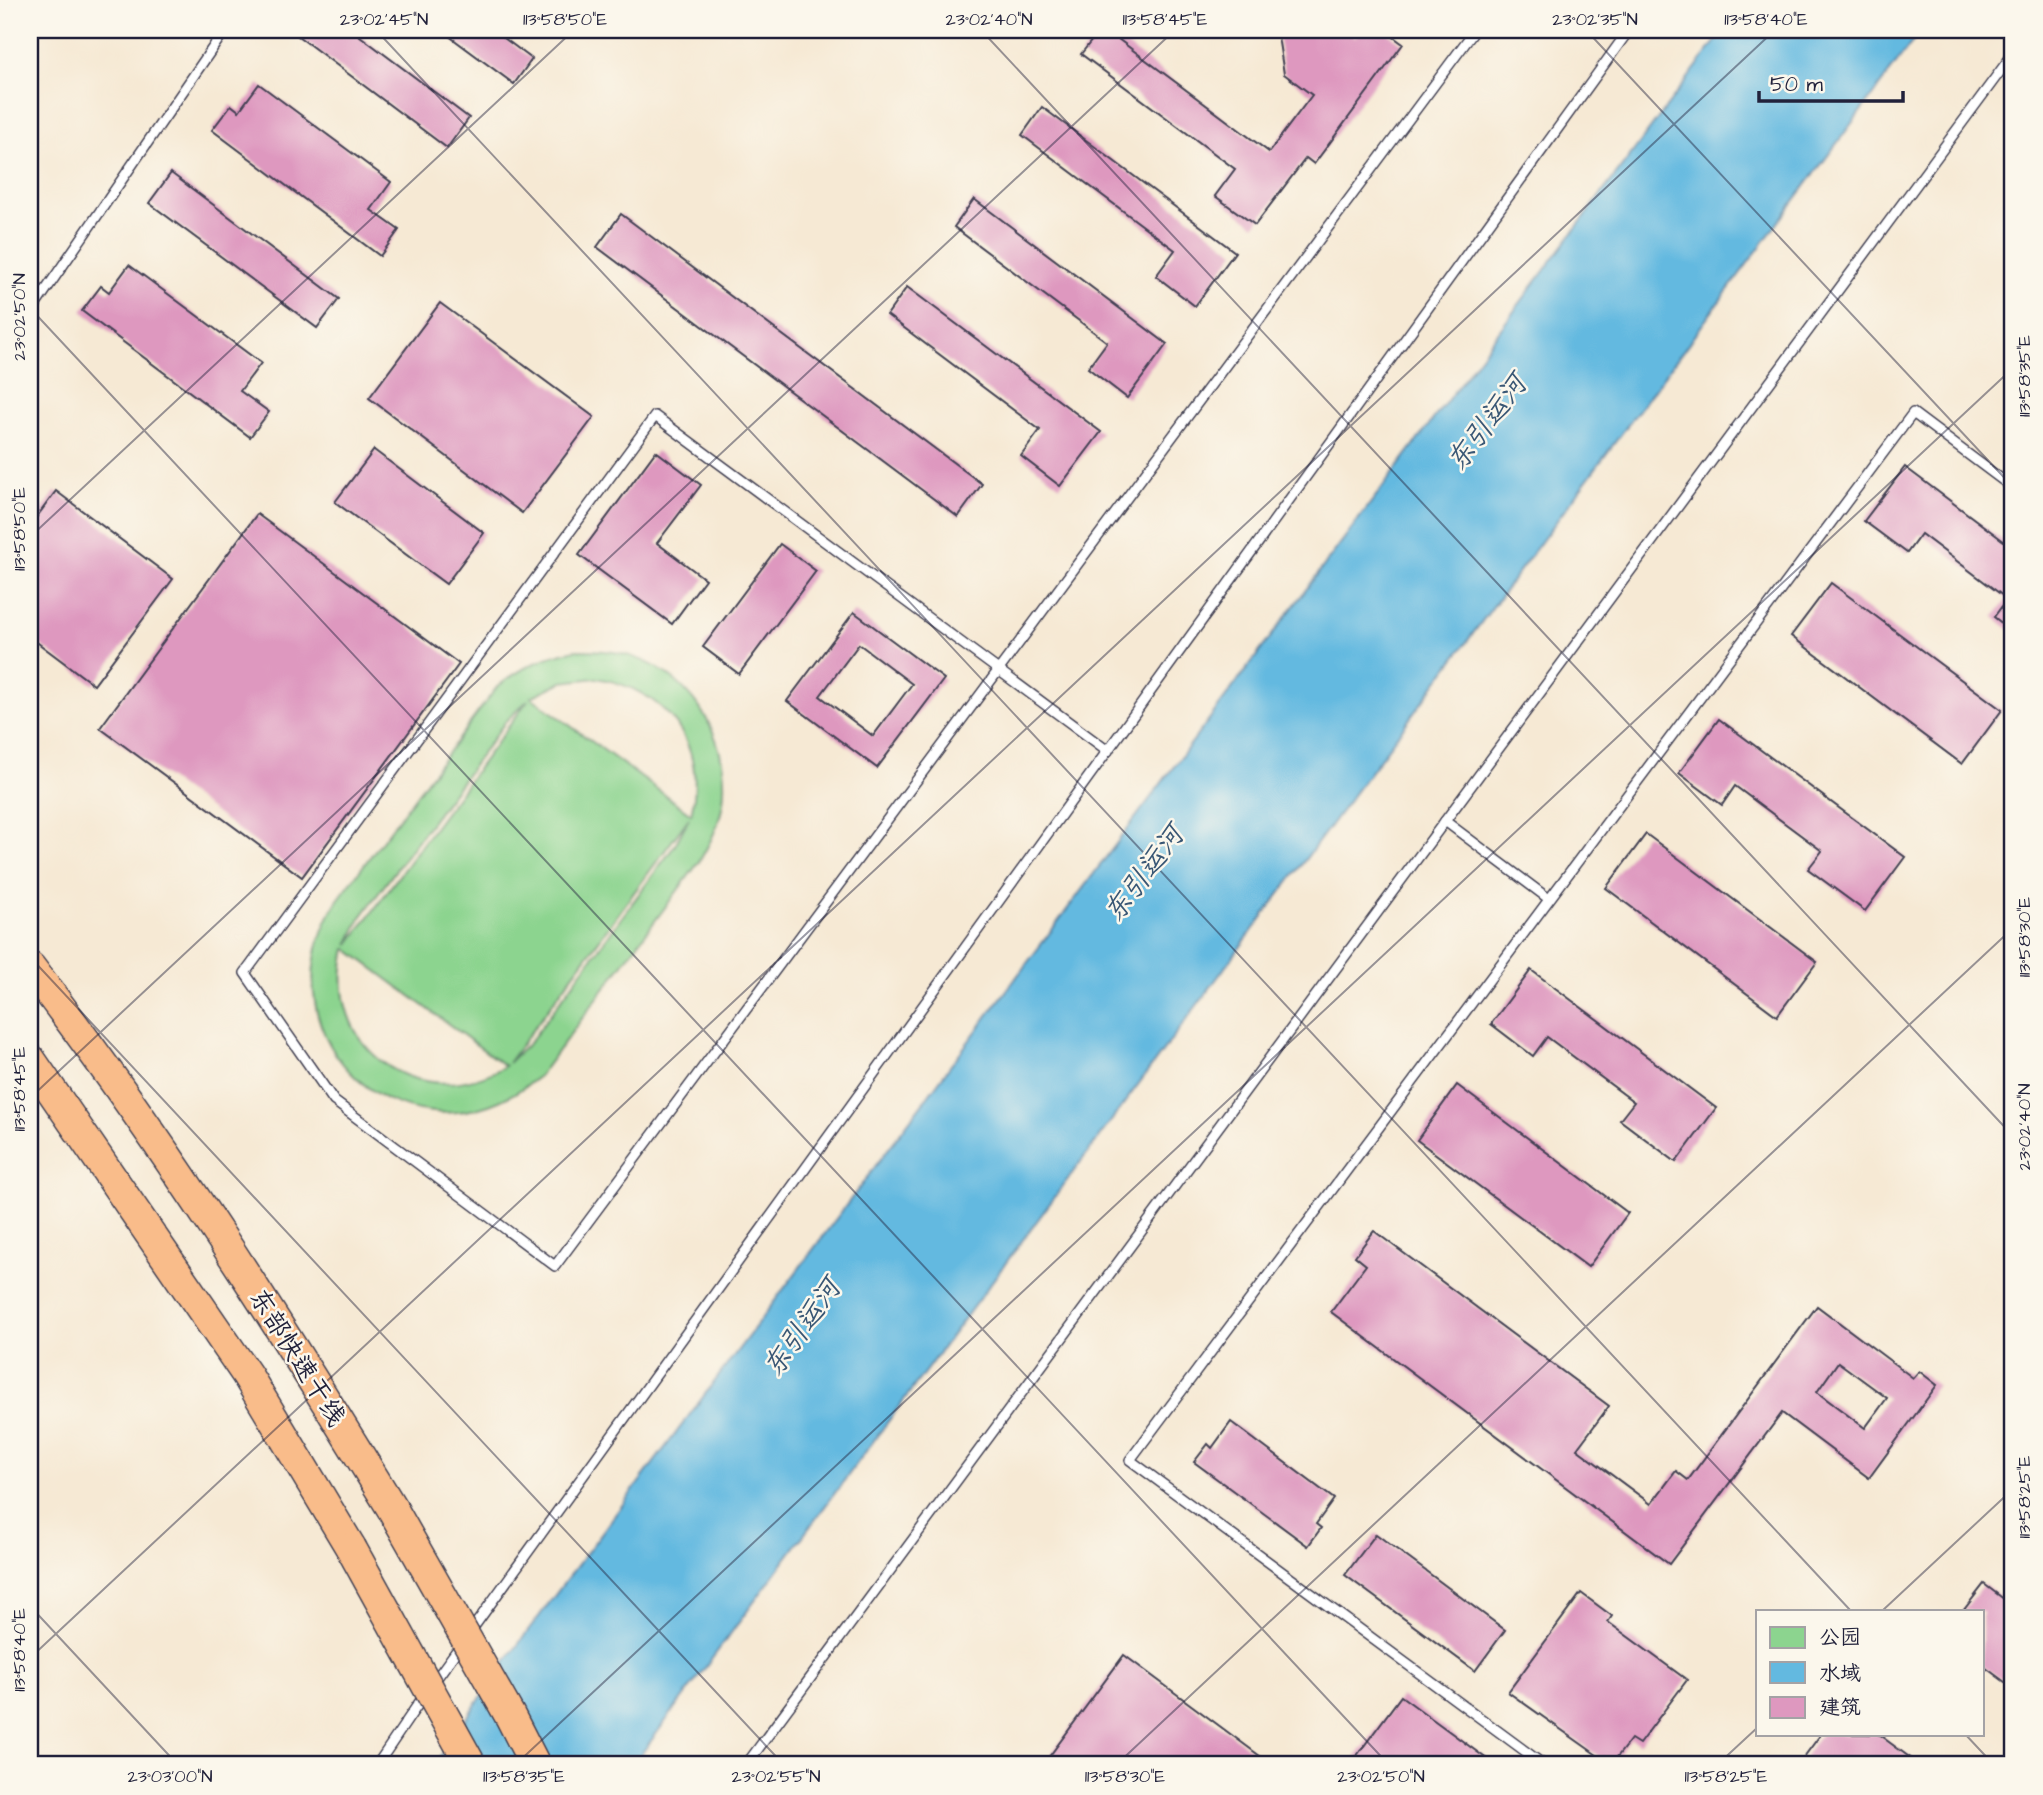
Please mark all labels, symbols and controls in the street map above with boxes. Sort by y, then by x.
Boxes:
text: 23°02'45"N [340,7,428,32]
text: 113°58'50"E [523,7,607,32]
text: 23°02'40"N [945,7,1033,32]
text: 113°58'45"E [1123,7,1208,32]
text: 23°02'35"N [1552,7,1638,32]
text: 113°58'40"E [1724,7,1808,32]
scale bar [1759,60,1903,104]
text: 50 m [1770,70,1824,99]
text: 23°02'50"N [7,273,32,361]
text: 113°58'35"E [2012,335,2037,417]
water label: 东引运河 [1438,363,1539,479]
text: 113°58'50"E [7,487,32,571]
water label: 东引运河 [1095,814,1196,930]
text: 113°58'30"E [2012,896,2037,977]
text: 113°58'45"E [7,1046,32,1131]
text: 23°02'40"N [2012,1083,2037,1171]
water label: 东引运河 [754,1268,853,1385]
street label: 东部快速干线 [241,1282,354,1433]
text: 113°58'25"E [2012,1455,2037,1539]
text: 113°58'40"E [7,1608,32,1692]
legend [1756,1610,1983,1736]
text: 公园 [1819,1623,1861,1652]
text: 水域 [1819,1659,1861,1688]
text: 建筑 [1819,1693,1861,1722]
text: 23°03'00"N [127,1764,213,1789]
text: 113°58'35"E [483,1764,565,1789]
text: 23°02'55"N [731,1764,821,1789]
text: 113°58'30"E [1085,1764,1166,1789]
text: 23°02'50"N [1337,1764,1425,1789]
text: 113°58'25"E [1684,1764,1768,1789]

